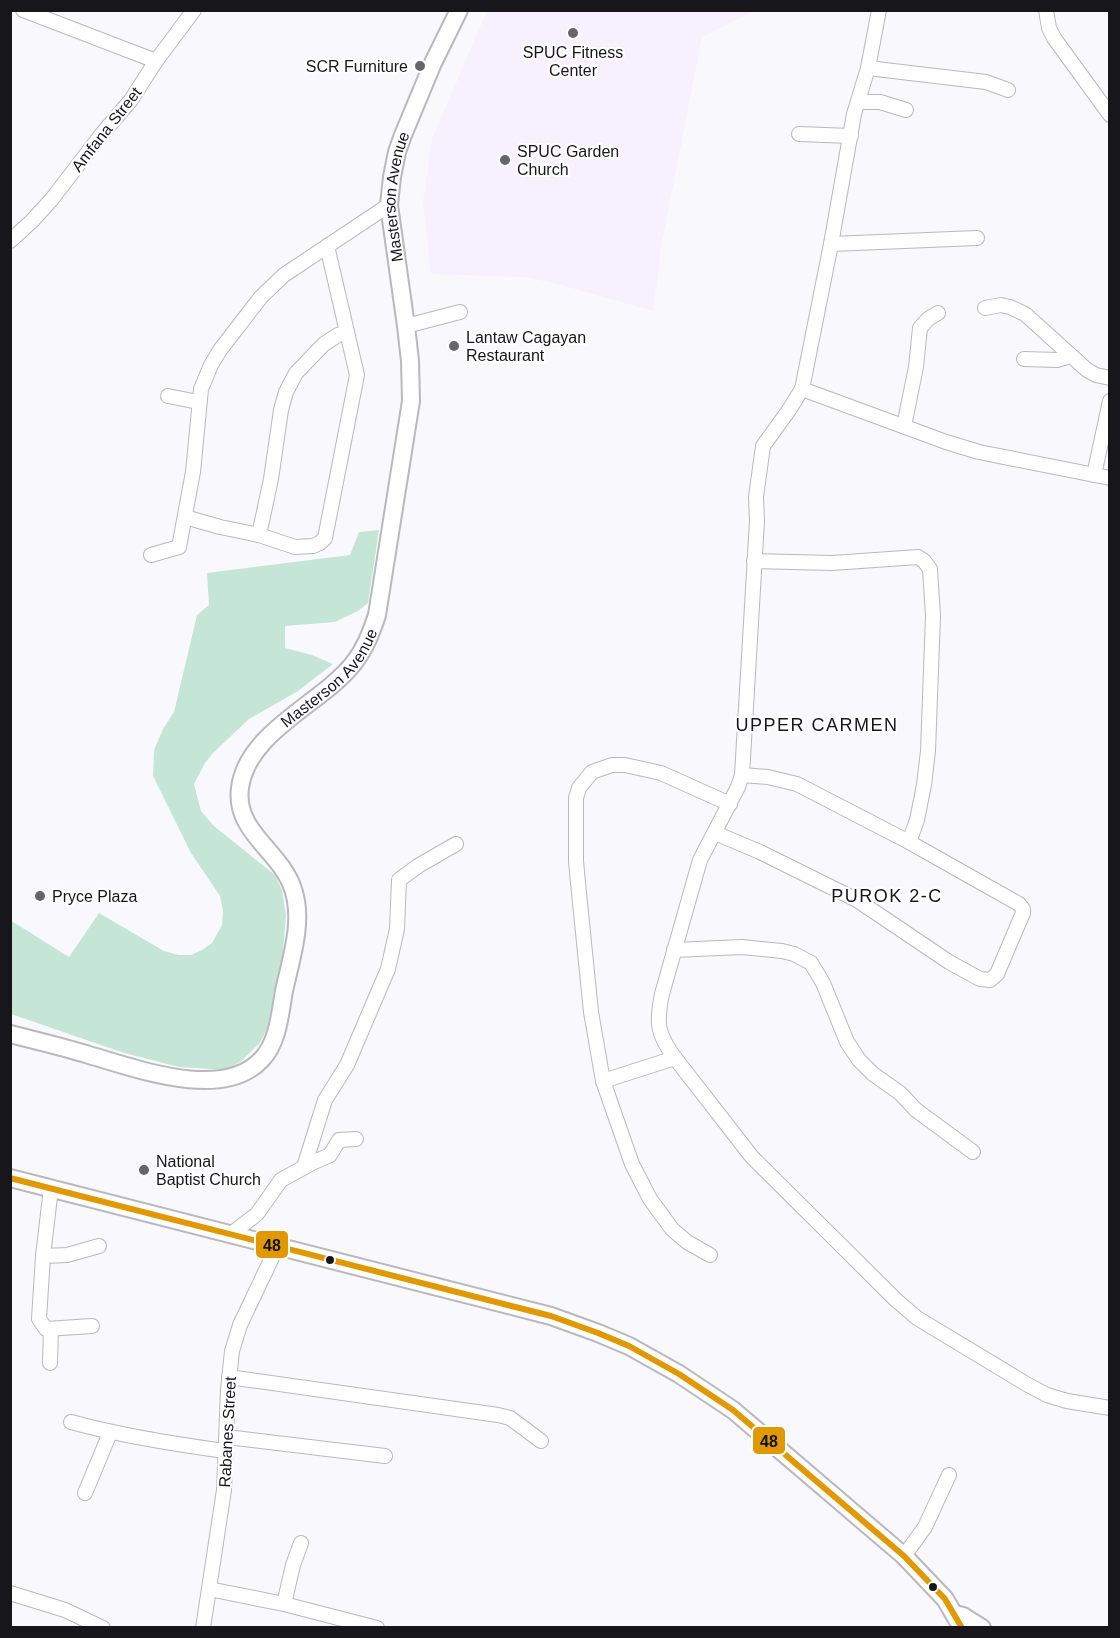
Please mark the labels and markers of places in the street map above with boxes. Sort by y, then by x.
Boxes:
marker: SPUC Fitness Center [566,26,580,40]
place label: SPUC Fitness Center [523,44,623,79]
place label: SCR Furniture [306,58,408,75]
marker: SCR Furniture [413,59,427,73]
place label: SPUC Garden Church [517,143,619,178]
marker: SPUC Garden Church [498,153,512,167]
place label: Lantaw Cagayan Restaurant [466,329,586,364]
marker: Lantaw Cagayan Restaurant [447,339,461,353]
place label: Pryce Plaza [52,888,137,905]
marker: Pryce Plaza [33,889,47,903]
place label: National Baptist Church [156,1153,261,1188]
marker: National Baptist Church [137,1163,151,1177]
unlabelled marker [324,1254,336,1266]
unlabelled marker [927,1581,939,1593]

